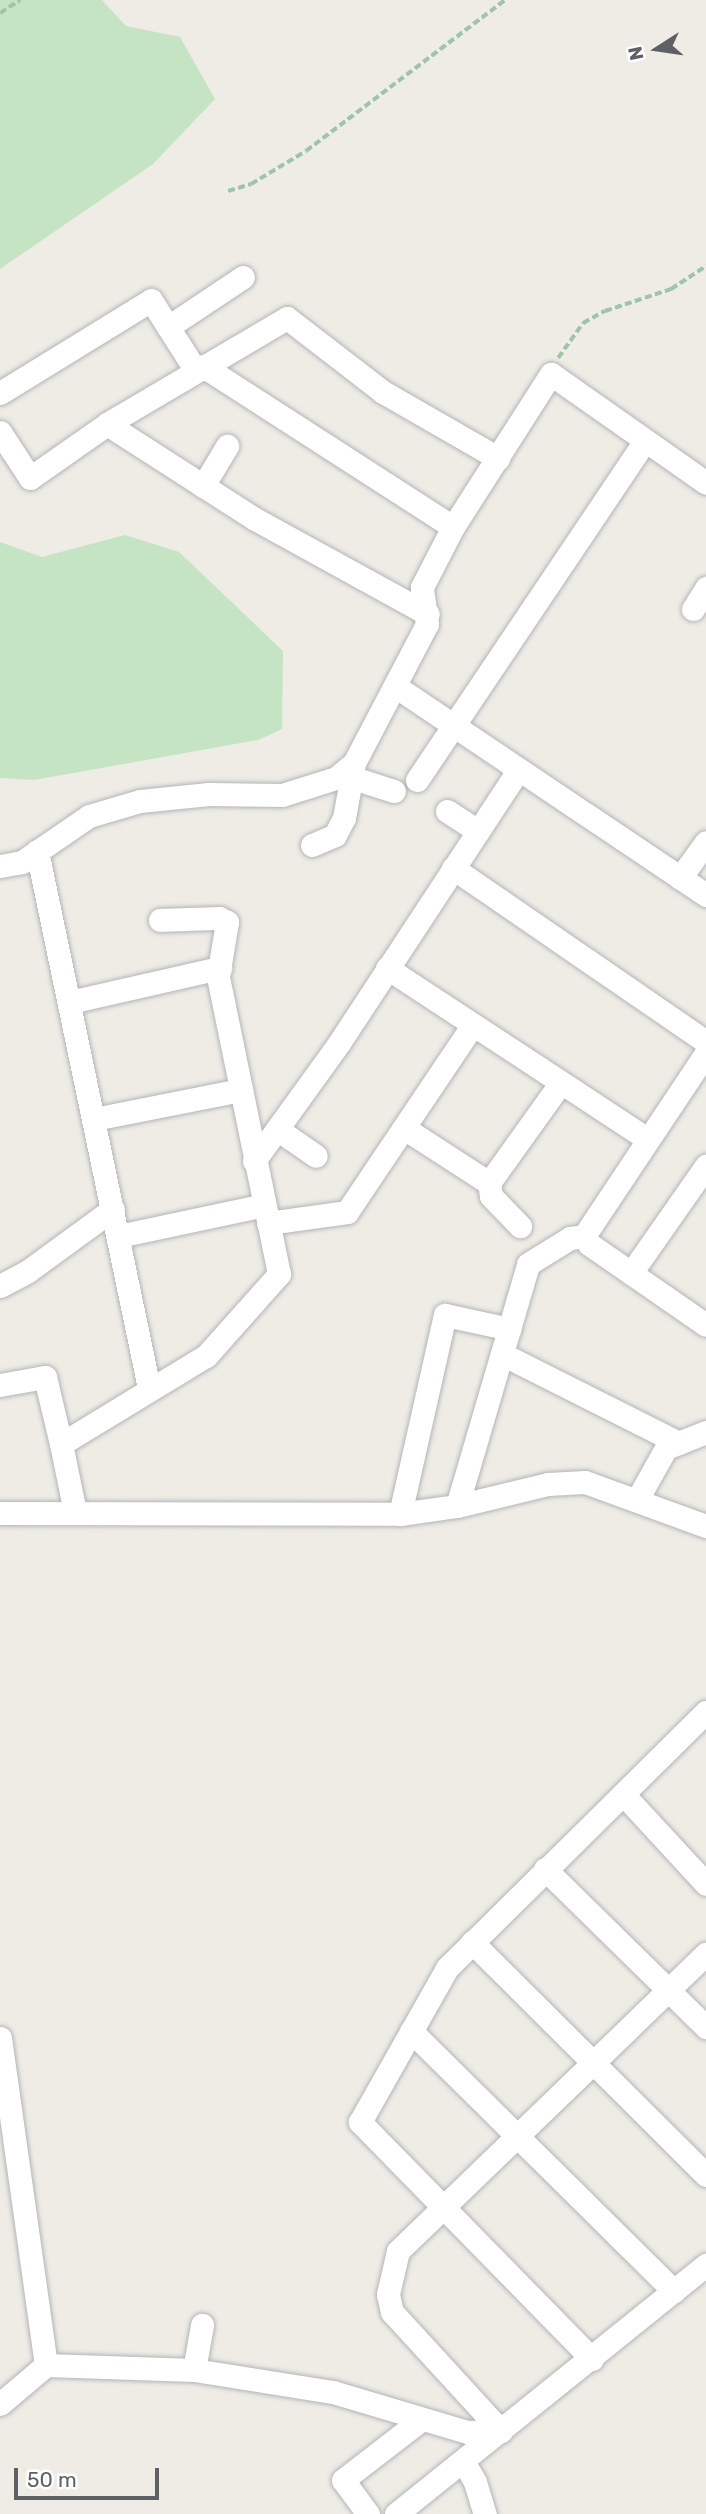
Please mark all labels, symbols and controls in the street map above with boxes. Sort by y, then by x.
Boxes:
north arrow [622,14,692,84]
text: N [623,44,649,63]
scale bar [18,2454,163,2498]
text: 50 m [27,2467,77,2492]

